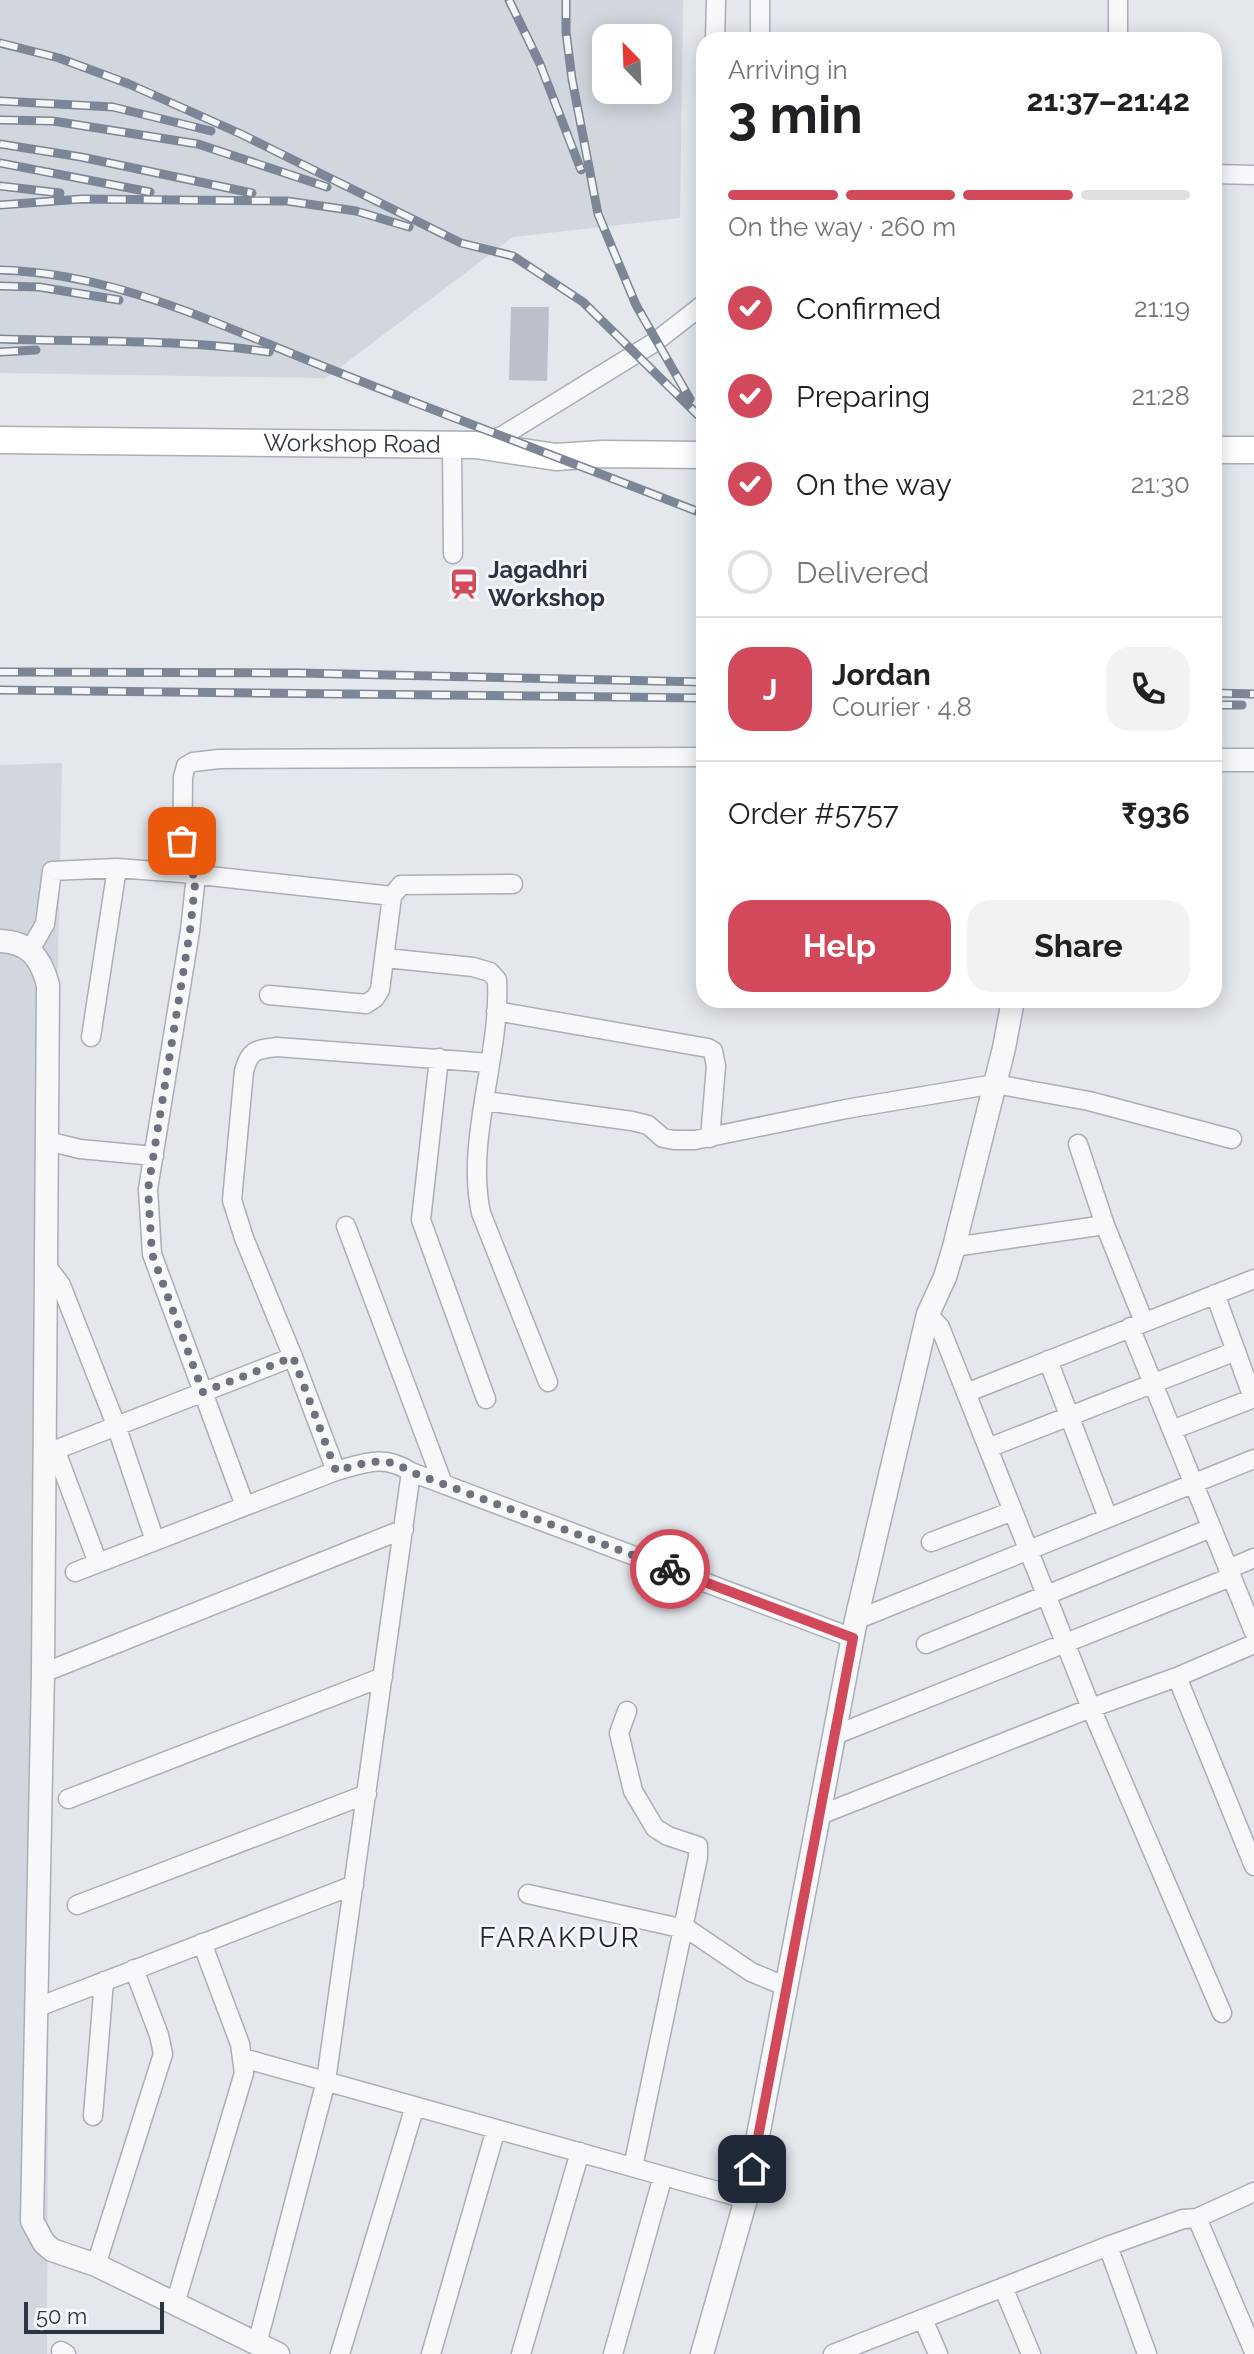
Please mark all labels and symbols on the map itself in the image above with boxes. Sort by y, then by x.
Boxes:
north arrow [592,24,672,104]
street label: Workshop Road [263,428,441,459]
place label: Jagadhri Workshop [488,555,605,612]
station icon: Jagadhri Workshop [447,567,481,601]
pin [148,807,216,875]
courier [630,1529,710,1609]
district label: FARAKPUR [479,1921,641,1954]
pin [718,2135,786,2203]
scale bar [24,2298,164,2334]

